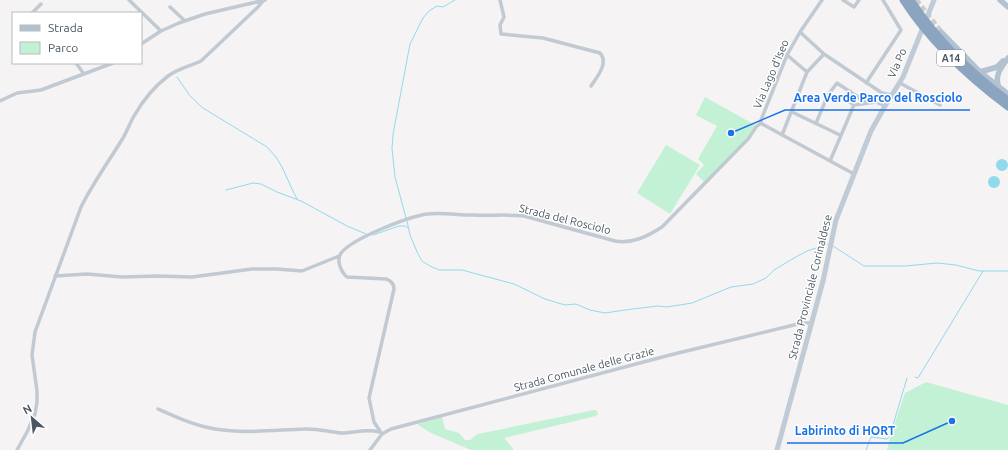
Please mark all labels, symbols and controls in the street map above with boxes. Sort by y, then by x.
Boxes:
legend [12,12,142,64]
text: Strada [48,21,83,34]
street label: Via Lago d'Iseo [751,38,791,110]
text: Parco [48,41,78,54]
street label: Via Po [885,46,909,80]
road number: A14 [937,50,965,66]
callout: Area Verde Parco del Rosciolo [785,86,970,110]
text: Area Verde Parco del Rosciolo [794,91,962,104]
street label: Strada del Rosciolo [518,202,612,236]
street label: Strada Provinciale Corinaldese [786,213,834,361]
street label: Strada Comunale delle Grazie [513,344,655,394]
north arrow [12,398,52,438]
text: N [21,402,34,416]
callout: Labirinto di HORT [787,419,903,443]
text: Labirinto di HORT [795,424,895,437]

